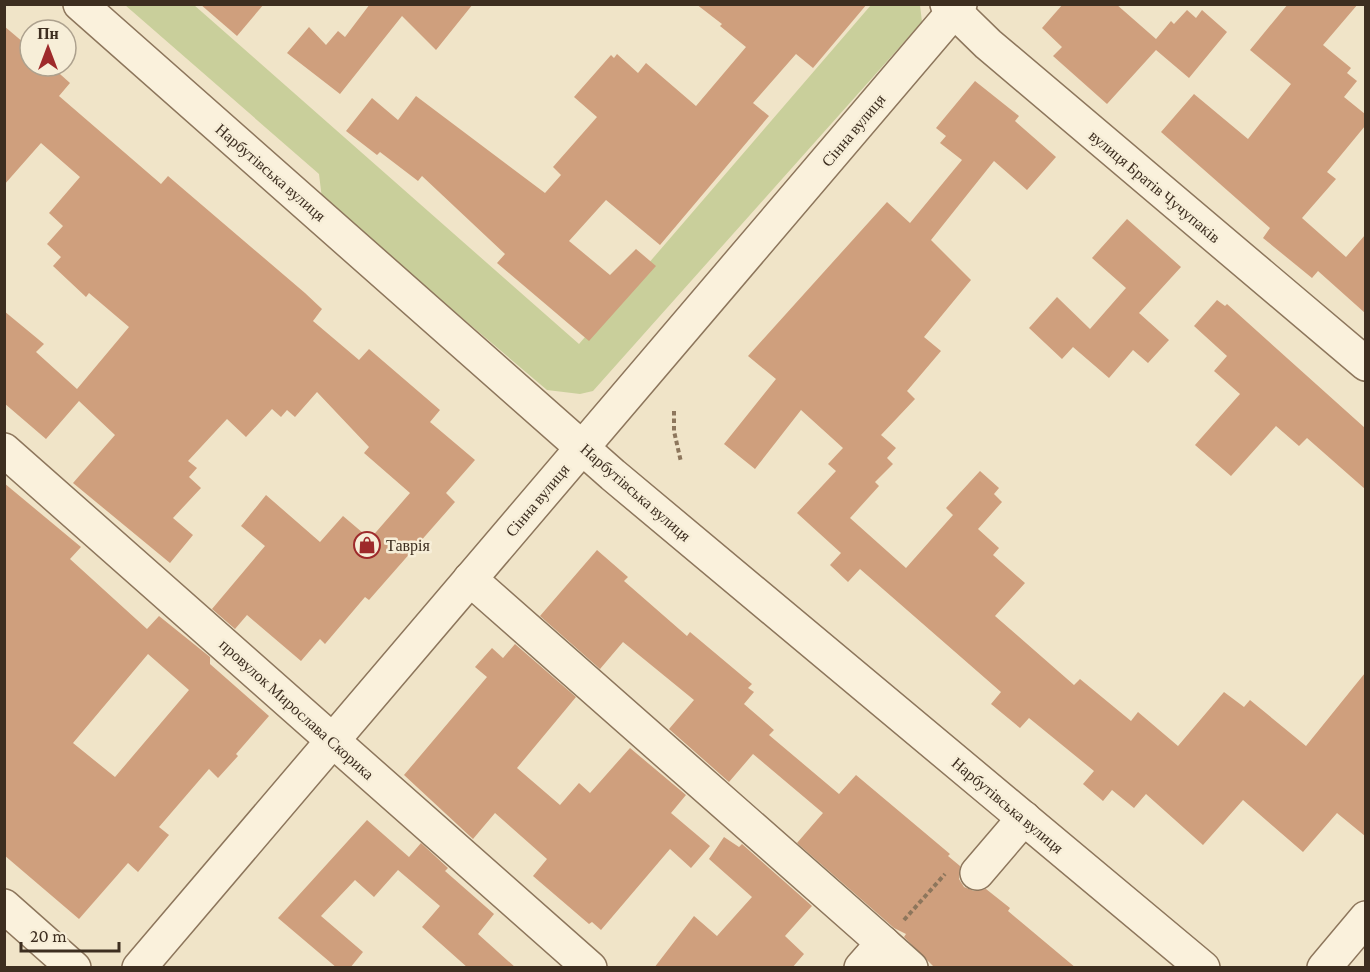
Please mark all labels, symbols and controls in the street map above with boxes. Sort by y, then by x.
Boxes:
north arrow [18,18,78,78]
text: Пн [37,25,59,42]
street label: Сінна вулиця [818,90,890,171]
street label: Нарбутівська вулиця [212,120,330,226]
street label: вулиця Братів Чучупаків [1085,127,1224,247]
street label: Нарбутівська вулиця [577,440,695,546]
street label: Сінна вулиця [502,460,574,541]
shop icon: Таврія [352,530,382,560]
place label: Таврія [386,537,430,555]
street label: провулок Мирослава Скорика [216,636,377,784]
street label: Нарбутівська вулиця [948,754,1067,858]
scale bar [21,915,118,953]
text: 20 m [30,926,67,946]

